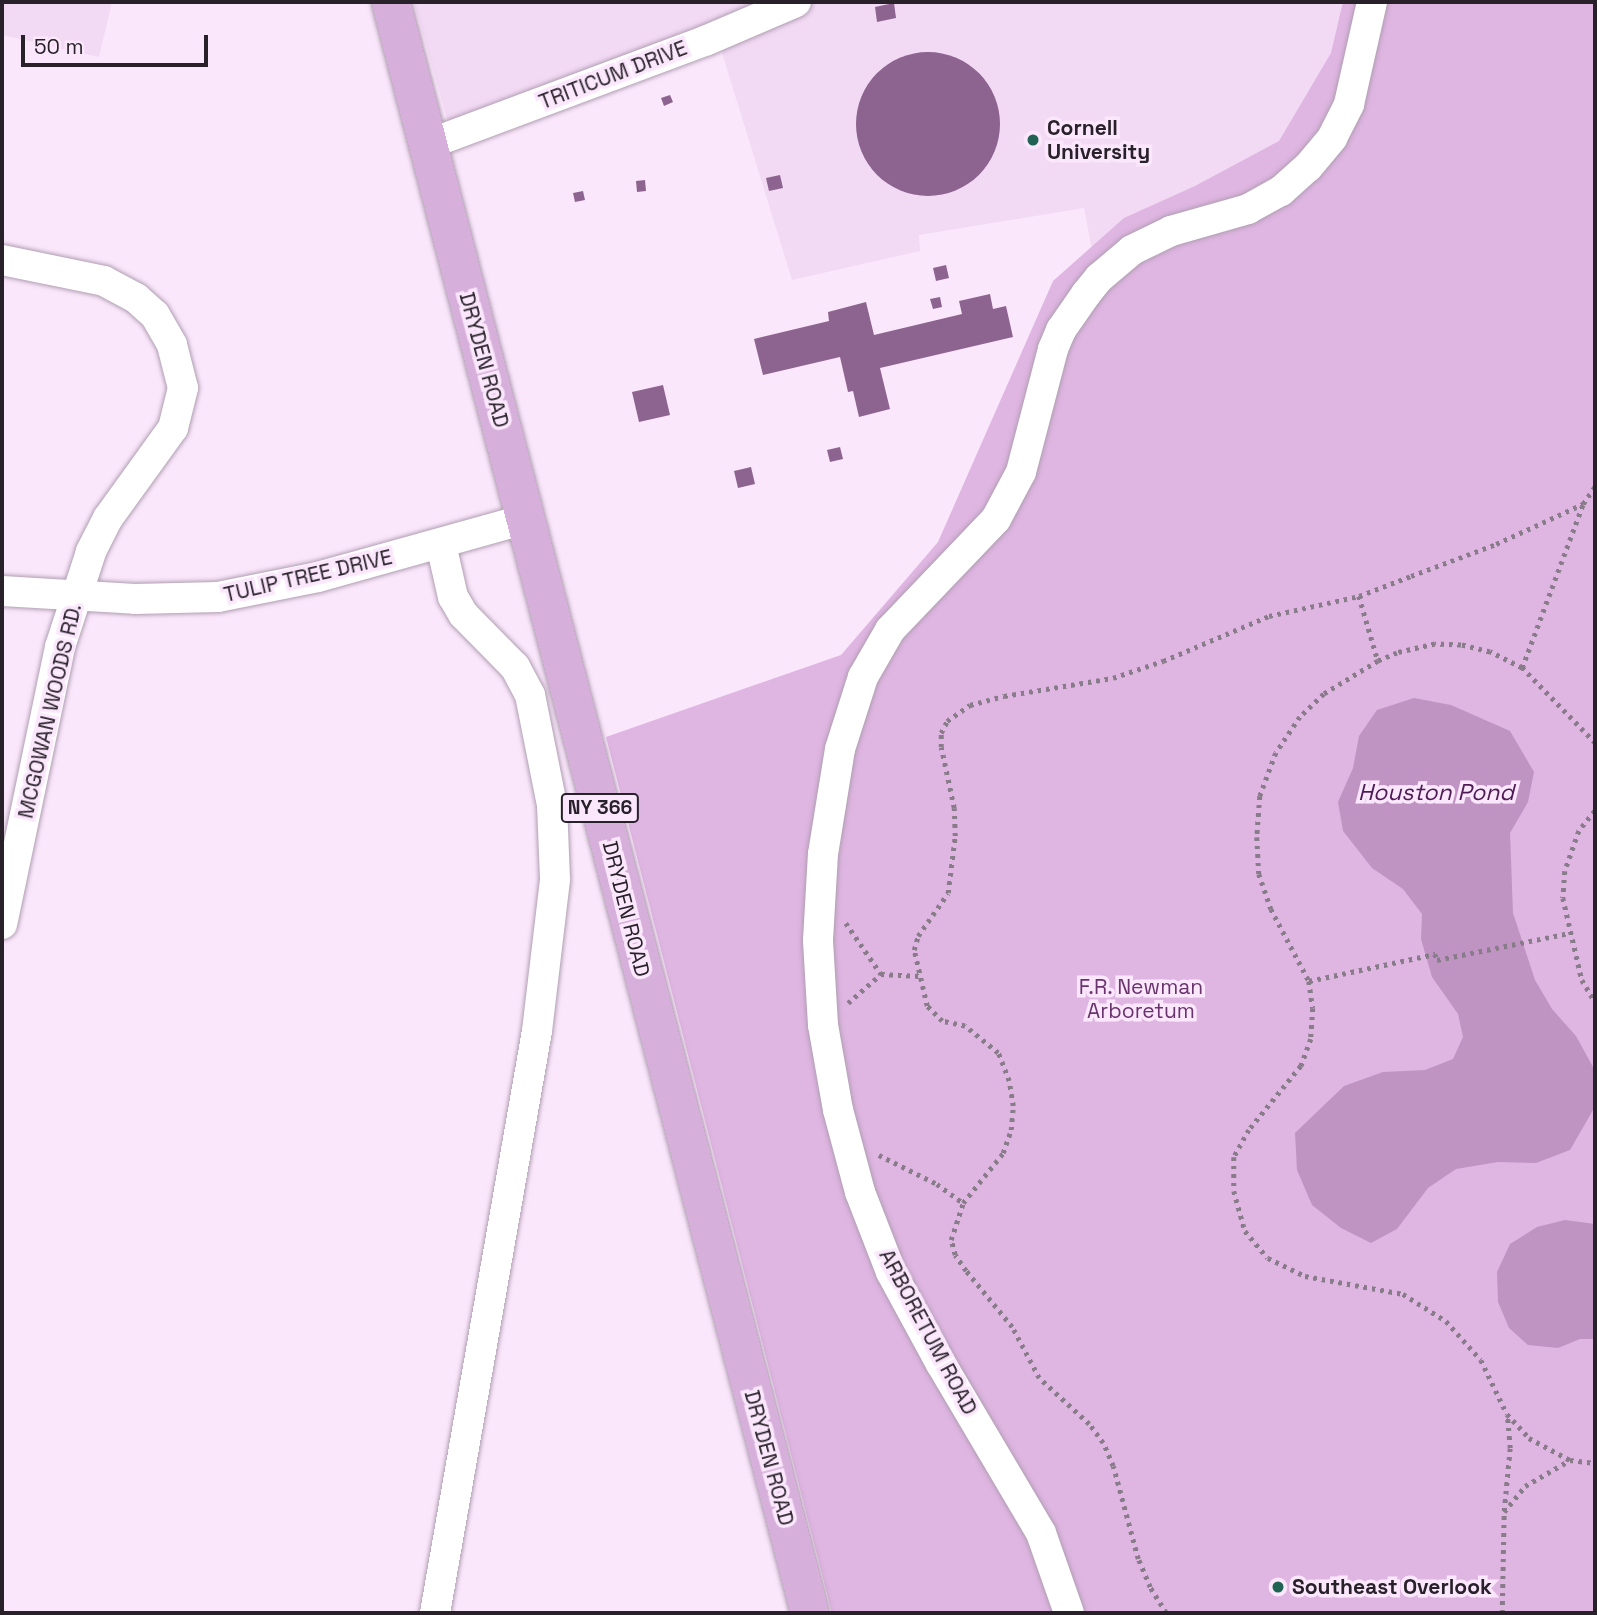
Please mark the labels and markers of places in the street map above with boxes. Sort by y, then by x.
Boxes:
place label: Cornell University [1047,115,1150,165]
marker: Cornell University [1025,132,1041,148]
place label: Southeast Overlook [1292,1574,1492,1600]
marker: Southeast Overlook [1270,1579,1286,1595]

